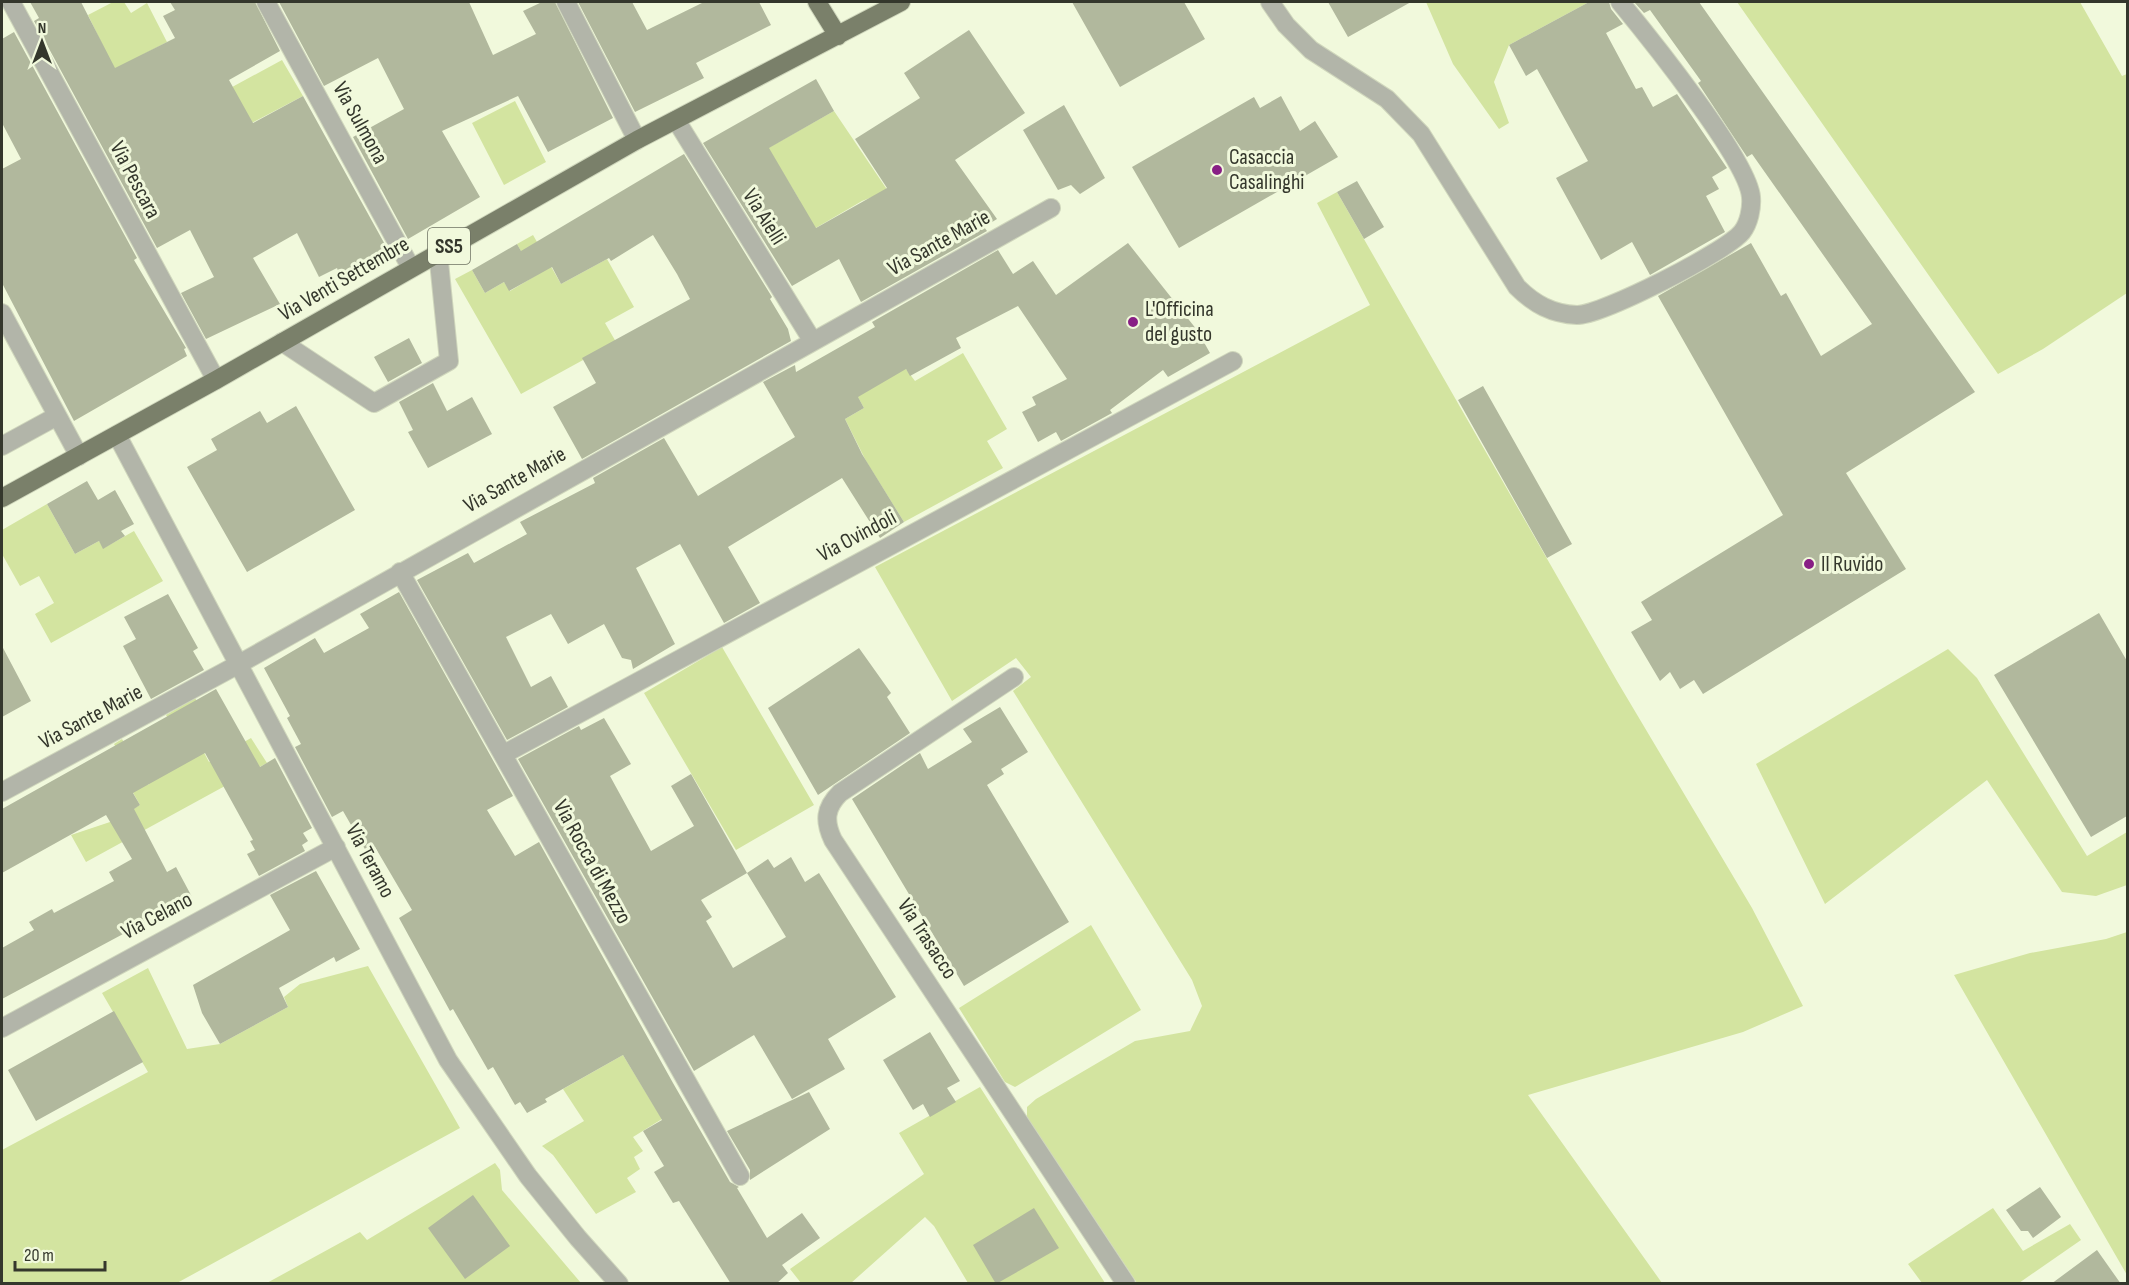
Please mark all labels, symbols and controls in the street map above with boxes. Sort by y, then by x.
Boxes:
north arrow [12,12,72,72]
text: N [38,19,46,38]
street label: Via Sulmona [326,77,394,169]
street label: Via Pescara [104,137,166,223]
place label: Casaccia Casalinghi [1229,144,1304,196]
marker: Casaccia Casalinghi [1210,163,1224,177]
street label: Via Aielli [736,184,792,250]
street label: Via Sante Marie [883,204,995,282]
road number: SS5 [428,228,470,264]
street label: Via Venti Settembre [274,231,414,327]
place label: L'Officina del gusto [1145,296,1214,348]
marker: L'Officina del gusto [1126,315,1140,329]
street label: Via Sante Marie [459,441,571,519]
street label: Via Ovindoli [813,504,901,568]
place label: Il Ruvido [1821,551,1883,578]
marker: Il Ruvido [1802,557,1816,571]
street label: Via Sante Marie [35,679,147,755]
street label: Via Rocca di Mezzo [547,795,637,929]
street label: Via Teramo [339,819,401,903]
street label: Via Celano [117,886,197,946]
street label: Via Trasacco [891,894,963,984]
scale bar [15,1234,105,1272]
text: 20 m [24,1245,54,1266]

